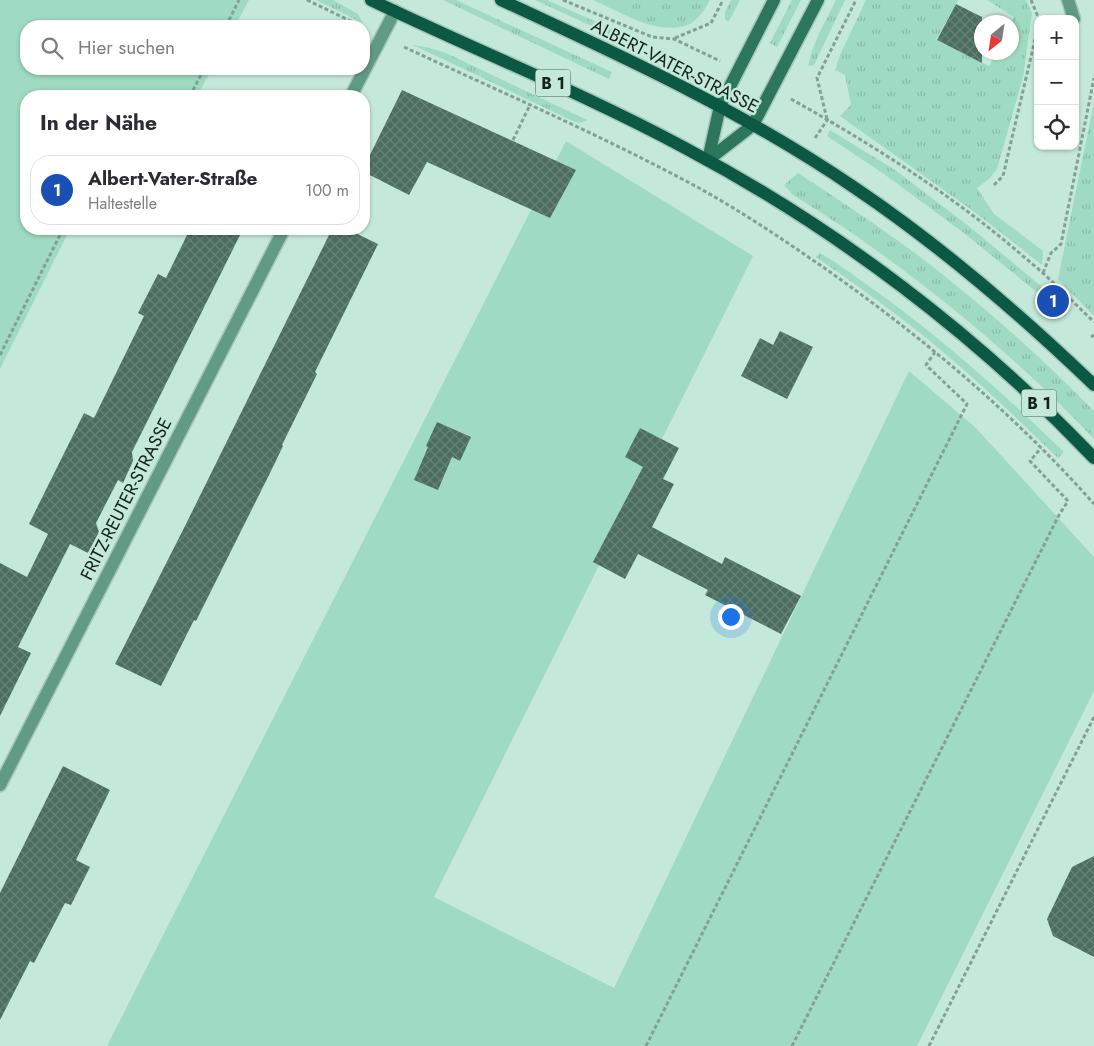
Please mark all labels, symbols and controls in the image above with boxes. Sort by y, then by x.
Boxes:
street label: ALBERT-VATER-STRASSE [587,12,763,120]
north arrow [974,15,1019,60]
map controls [1034,15,1079,150]
button: + [1034,15,1079,60]
search box [20,20,370,75]
icon: search [38,34,66,62]
text: Hier suchen [78,34,175,61]
button: − [1034,60,1079,105]
road number: B 1 [536,70,570,96]
button: locate [1034,105,1079,150]
text: In der Nähe [40,108,157,138]
text: Albert-Vater-Straße [88,165,257,192]
text: 1 [53,179,61,202]
text: 100 m [305,179,349,202]
text: Haltestelle [88,192,157,215]
pin: 1 [1037,282,1069,320]
road number: B 1 [1022,389,1056,416]
street label: FRITZ-REUTER-STRASSE [74,413,178,585]
your location [718,604,744,630]

